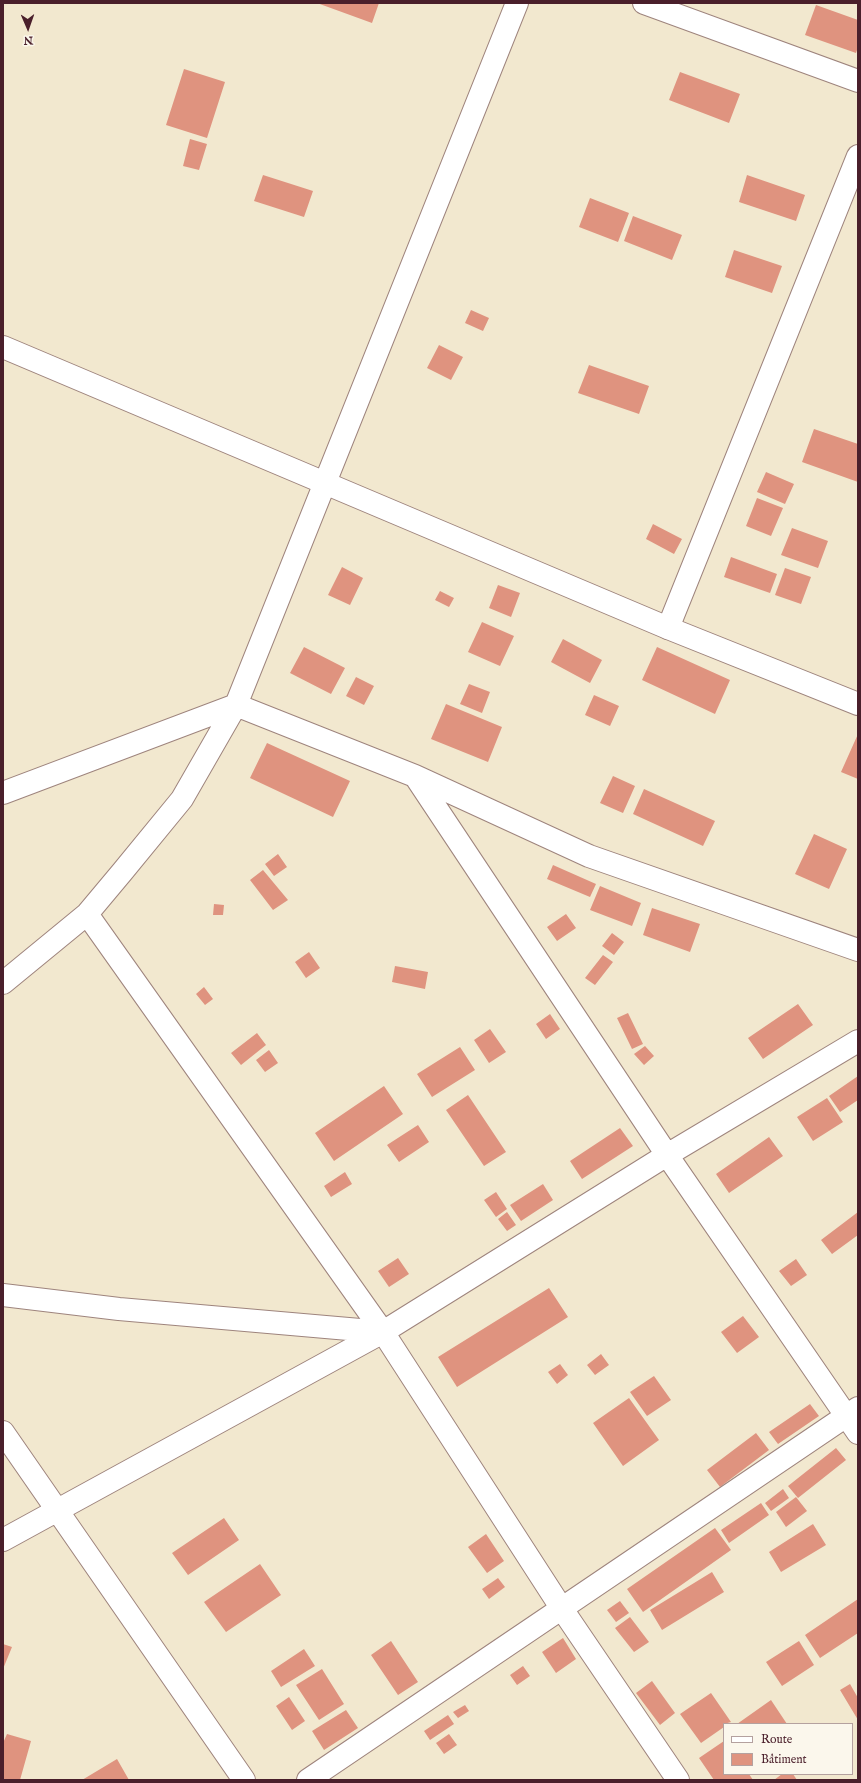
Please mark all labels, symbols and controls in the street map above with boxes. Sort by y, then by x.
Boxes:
north arrow [8,8,48,48]
text: N [23,33,33,47]
legend [723,1723,853,1775]
text: Route [761,1732,792,1747]
text: Bâtiment [761,1752,807,1767]

